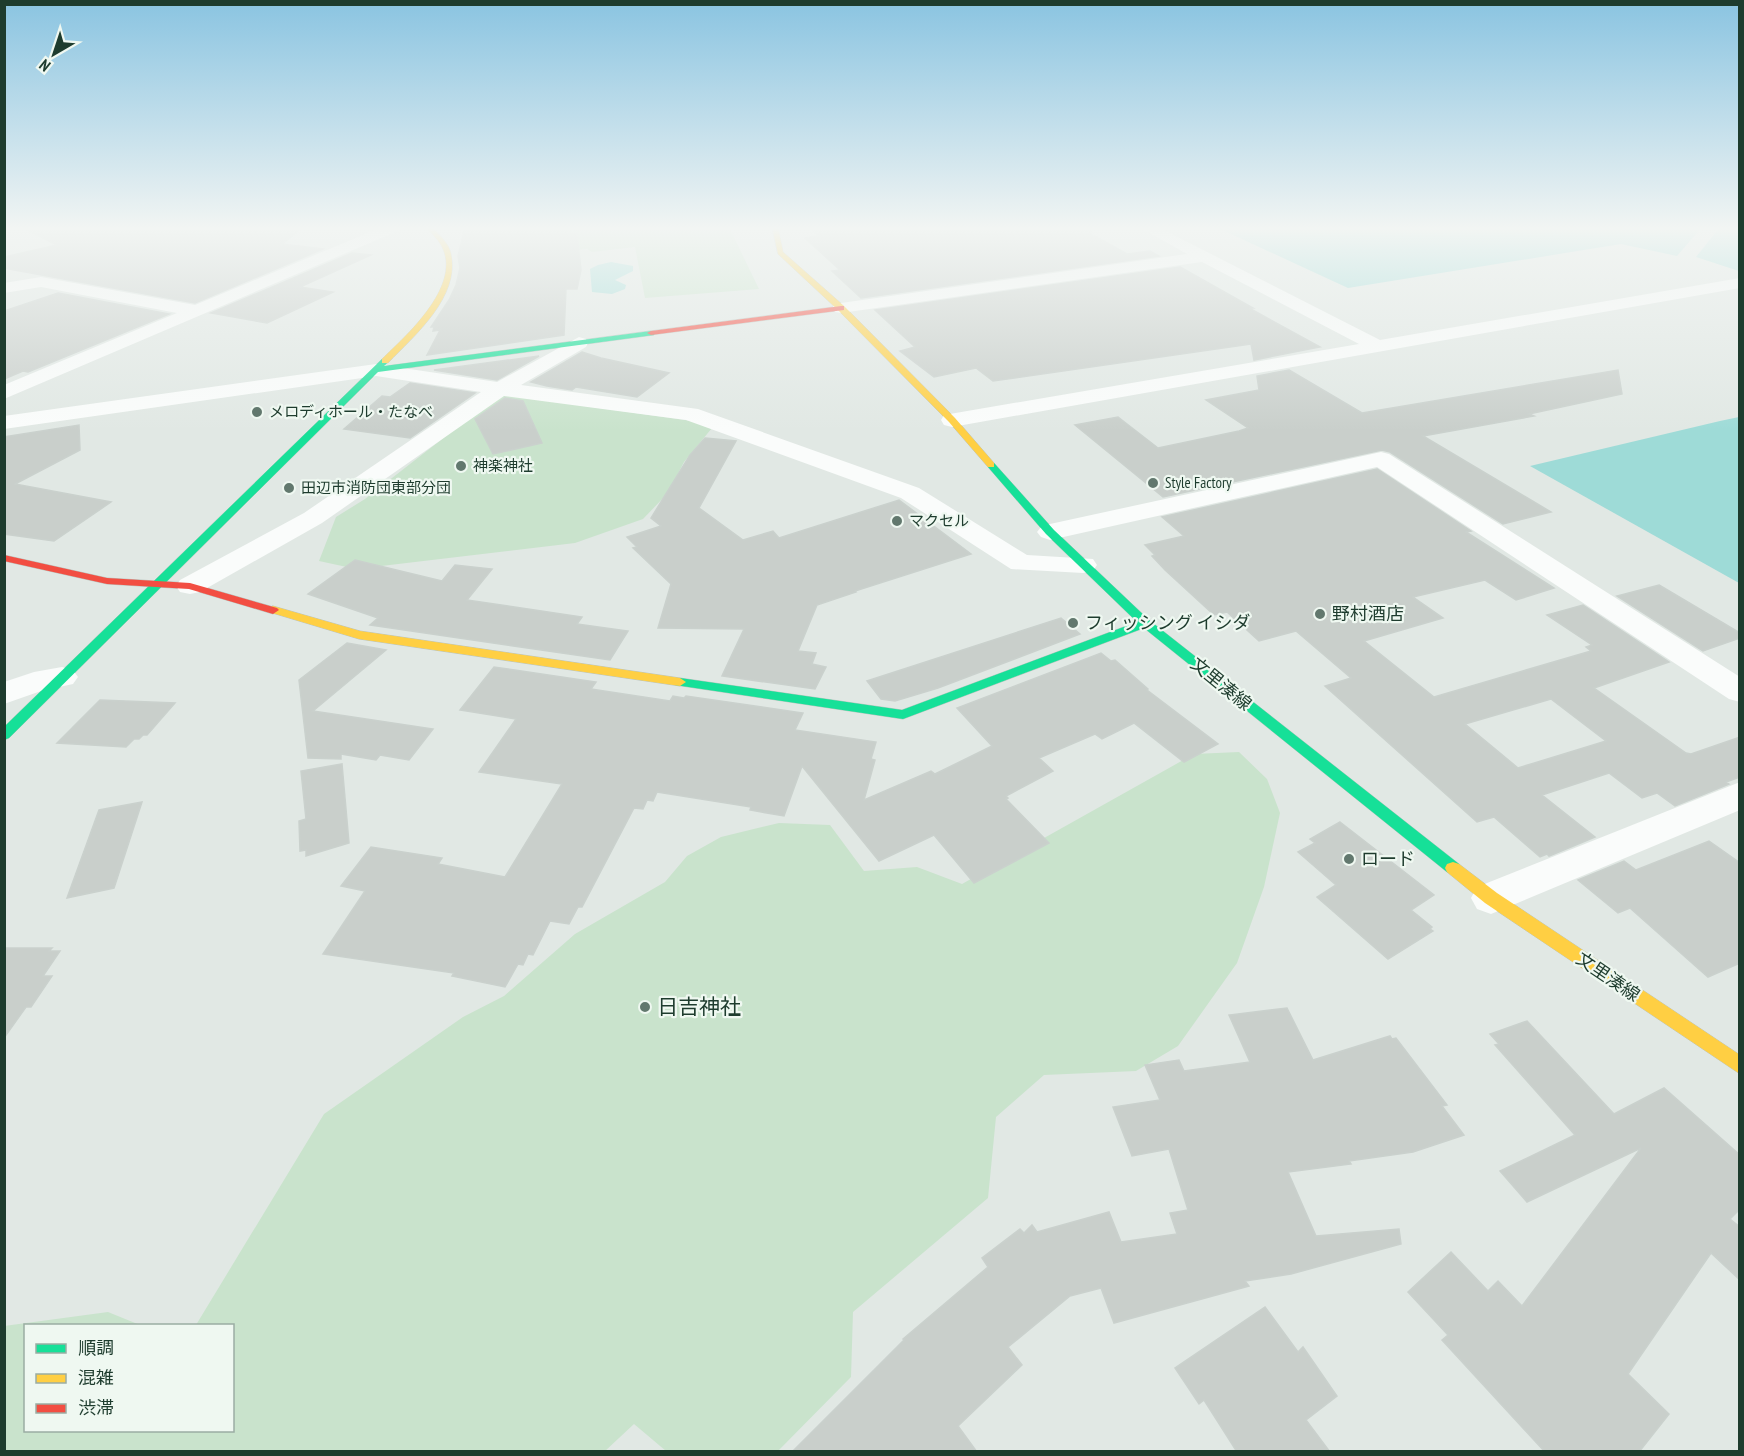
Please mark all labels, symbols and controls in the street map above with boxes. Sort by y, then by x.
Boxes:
north arrow [24,24,84,84]
text: N [35,55,54,76]
place label: メロディホール・たなべ [269,402,433,421]
marker: メロディホール・たなべ [250,405,264,419]
place label: 神楽神社 [473,456,533,475]
marker: 神楽神社 [454,459,468,473]
place label: Style Factory [1165,473,1232,492]
marker: Style Factory [1146,476,1160,490]
place label: 田辺市消防団東部分団 [301,478,451,497]
marker: 田辺市消防団東部分団 [282,481,296,495]
place label: マクセル [909,511,969,530]
marker: マクセル [890,514,904,528]
place label: 野村酒店 [1332,602,1404,625]
marker: 野村酒店 [1313,607,1327,621]
place label: フィッシング イシダ [1085,611,1250,634]
marker: フィッシング イシダ [1066,616,1080,630]
street label: 文里湊線 [1186,652,1257,715]
place label: ロード [1361,847,1415,870]
marker: ロード [1342,852,1356,866]
street label: 文里湊線 [1572,947,1645,1006]
place label: 日吉神社 [657,993,741,1020]
marker: 日吉神社 [638,1000,652,1014]
legend [24,1324,234,1432]
text: 順調 [78,1336,114,1359]
text: 混雑 [78,1366,114,1389]
text: 渋滞 [78,1396,114,1419]

